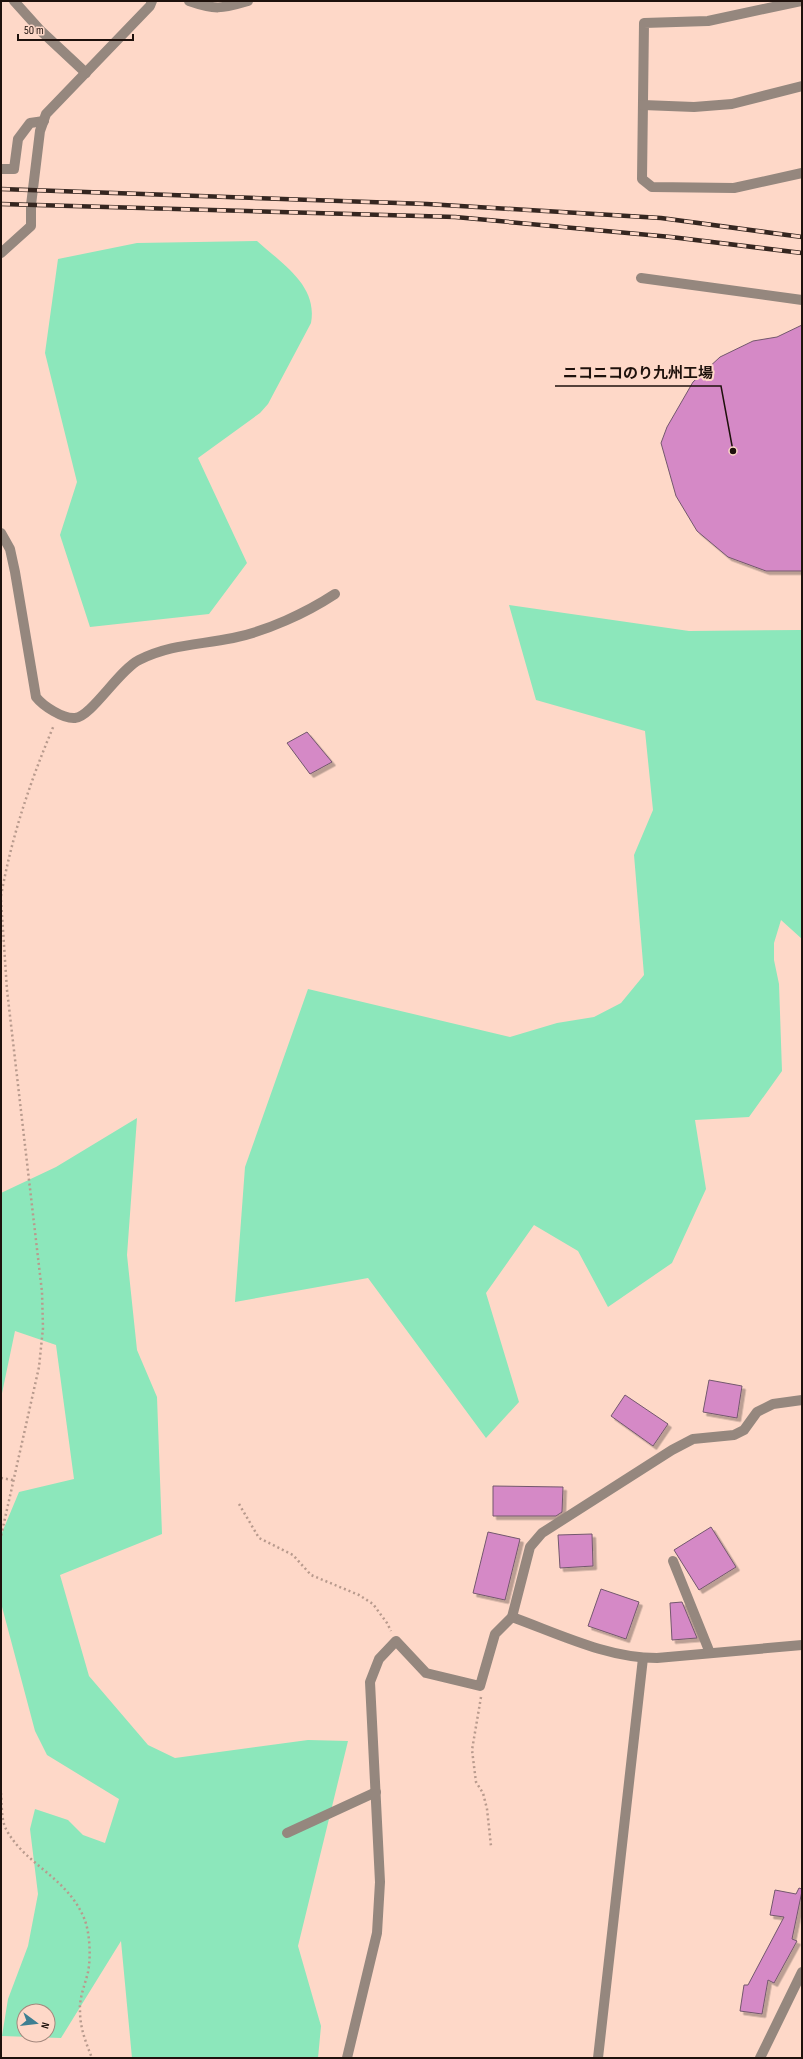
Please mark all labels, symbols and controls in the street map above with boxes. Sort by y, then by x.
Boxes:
scale bar [18,16,133,42]
text: 50 m [24,23,44,38]
callout: ニコニコのり九州工場 [555,359,721,386]
text: ニコニコのり九州工場 [563,364,713,383]
north arrow [16,2003,56,2043]
text: N [38,2021,52,2030]

